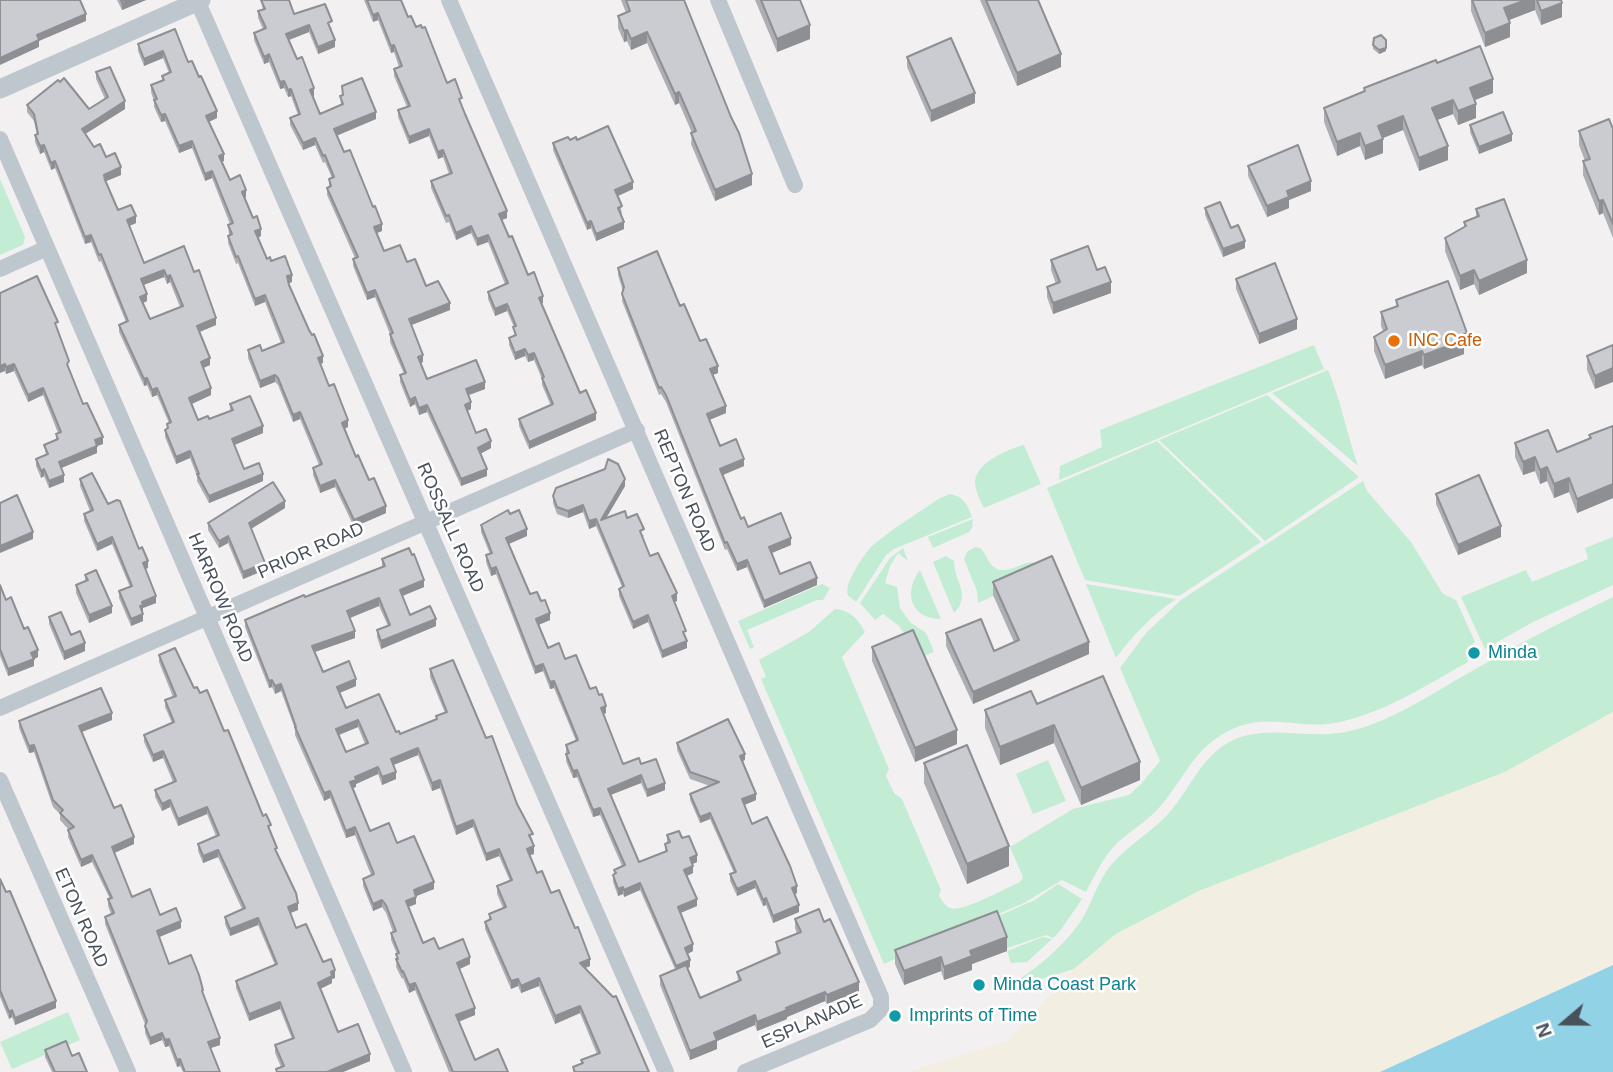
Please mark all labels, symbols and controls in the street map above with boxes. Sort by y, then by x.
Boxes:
place label: INC Cafe [1408,330,1482,352]
marker: INC Cafe [1386,333,1402,349]
street label: REPTON ROAD [648,426,720,556]
street label: ROSSALL ROAD [412,460,488,596]
street label: PRIOR ROAD [255,518,367,584]
street label: HARROW ROAD [183,530,257,666]
place label: Minda [1488,642,1537,664]
marker: Minda [1466,645,1482,661]
street label: ETON ROAD [49,865,113,971]
place label: Minda Coast Park [993,974,1136,996]
marker: Minda Coast Park [971,977,987,993]
north arrow [1529,988,1599,1058]
street label: ESPLANADE [758,990,866,1054]
place label: Imprints of Time [909,1005,1037,1027]
marker: Imprints of Time [887,1008,903,1024]
text: N [1532,1020,1556,1040]

